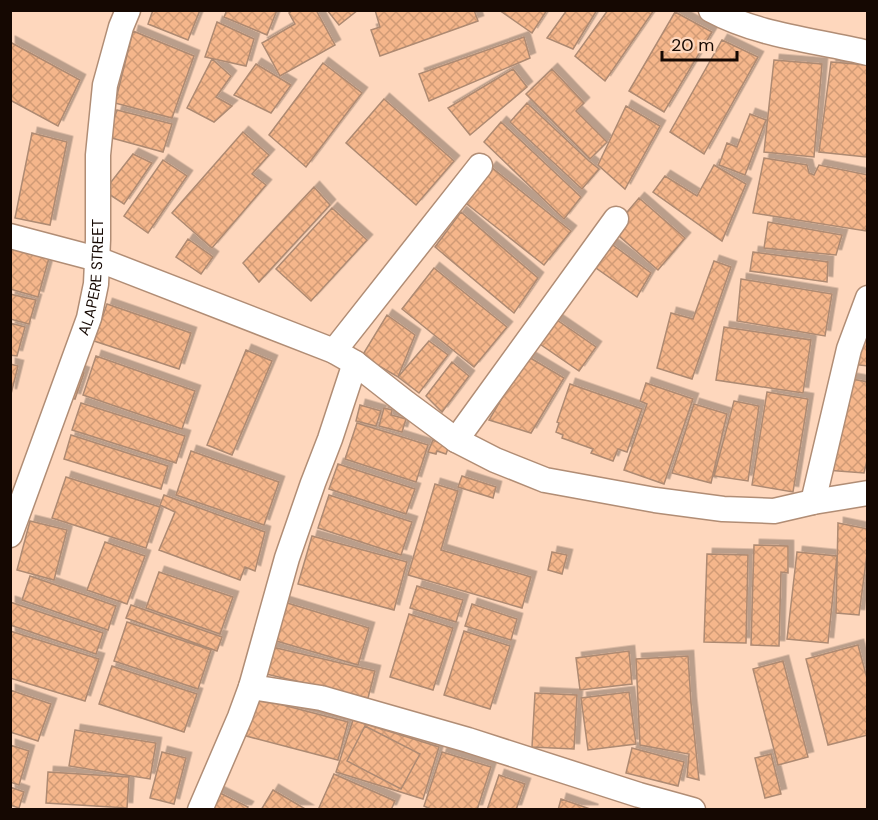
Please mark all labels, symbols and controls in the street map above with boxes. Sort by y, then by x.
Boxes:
scale bar [662,24,737,62]
text: 20 m [671,33,714,57]
street label: ALAPERE STREET [74,219,108,338]

